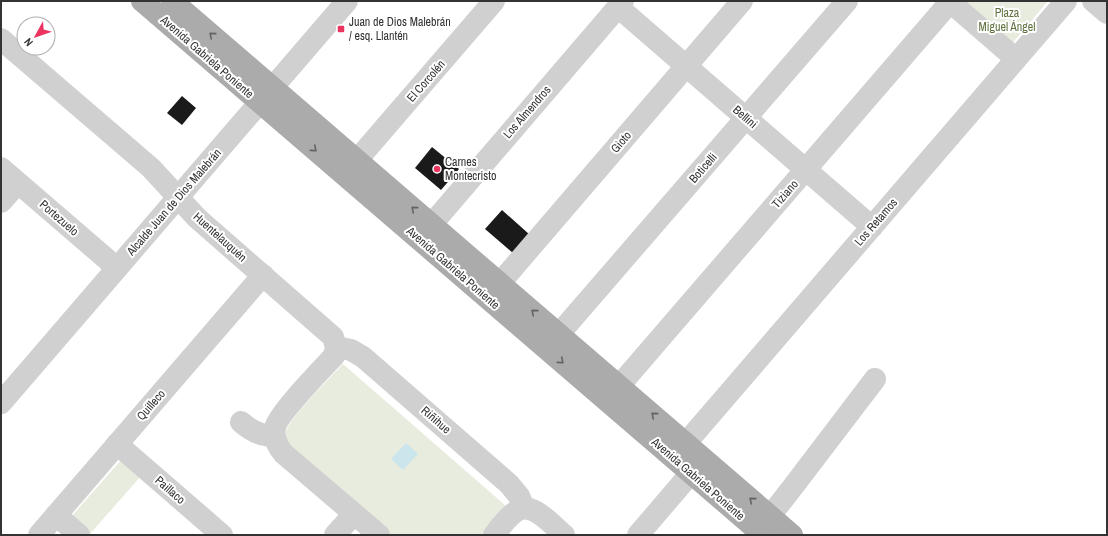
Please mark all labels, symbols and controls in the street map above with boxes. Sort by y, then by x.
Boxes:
park label: Plaza Miguel Ángel [979,5,1035,35]
street label: Avenida Gabriela Poniente [156,11,257,102]
place label: Juan de Dios Malebrán / esq. Llantén [349,14,451,44]
north arrow [16,16,56,56]
marker: Juan de Dios Malebrán / esq. Llantén [336,24,346,34]
one-way arrow [210,33,217,40]
text: N [21,35,36,49]
street label: El Corcolén [403,57,449,105]
street label: Los Almendros [500,82,554,142]
street label: Bellini [729,102,761,132]
street label: Gioto [607,128,635,156]
one-way arrow [309,144,317,151]
street label: Alcalde Juan de Dios Malebrán [122,145,225,260]
street label: Boticelli [685,150,721,186]
place label: Carnes Montecristo [445,154,496,184]
marker: Carnes Montecristo [432,164,442,174]
street label: Tiziano [768,176,802,212]
street label: Los Retamos [851,195,901,249]
street label: Portezuelo [36,197,82,239]
one-way arrow [412,207,419,214]
street label: Huentelauquén [190,209,250,265]
street label: Avenida Gabriela Poniente [402,222,503,313]
one-way arrow [531,310,539,317]
one-way arrow [557,357,564,364]
street label: Quilleco [133,386,169,424]
street label: Riñihue [418,403,454,437]
one-way arrow [651,413,658,420]
street label: Avenida Gabriela Poniente [647,433,748,524]
street label: Paillaco [152,472,188,508]
one-way arrow [749,498,757,505]

